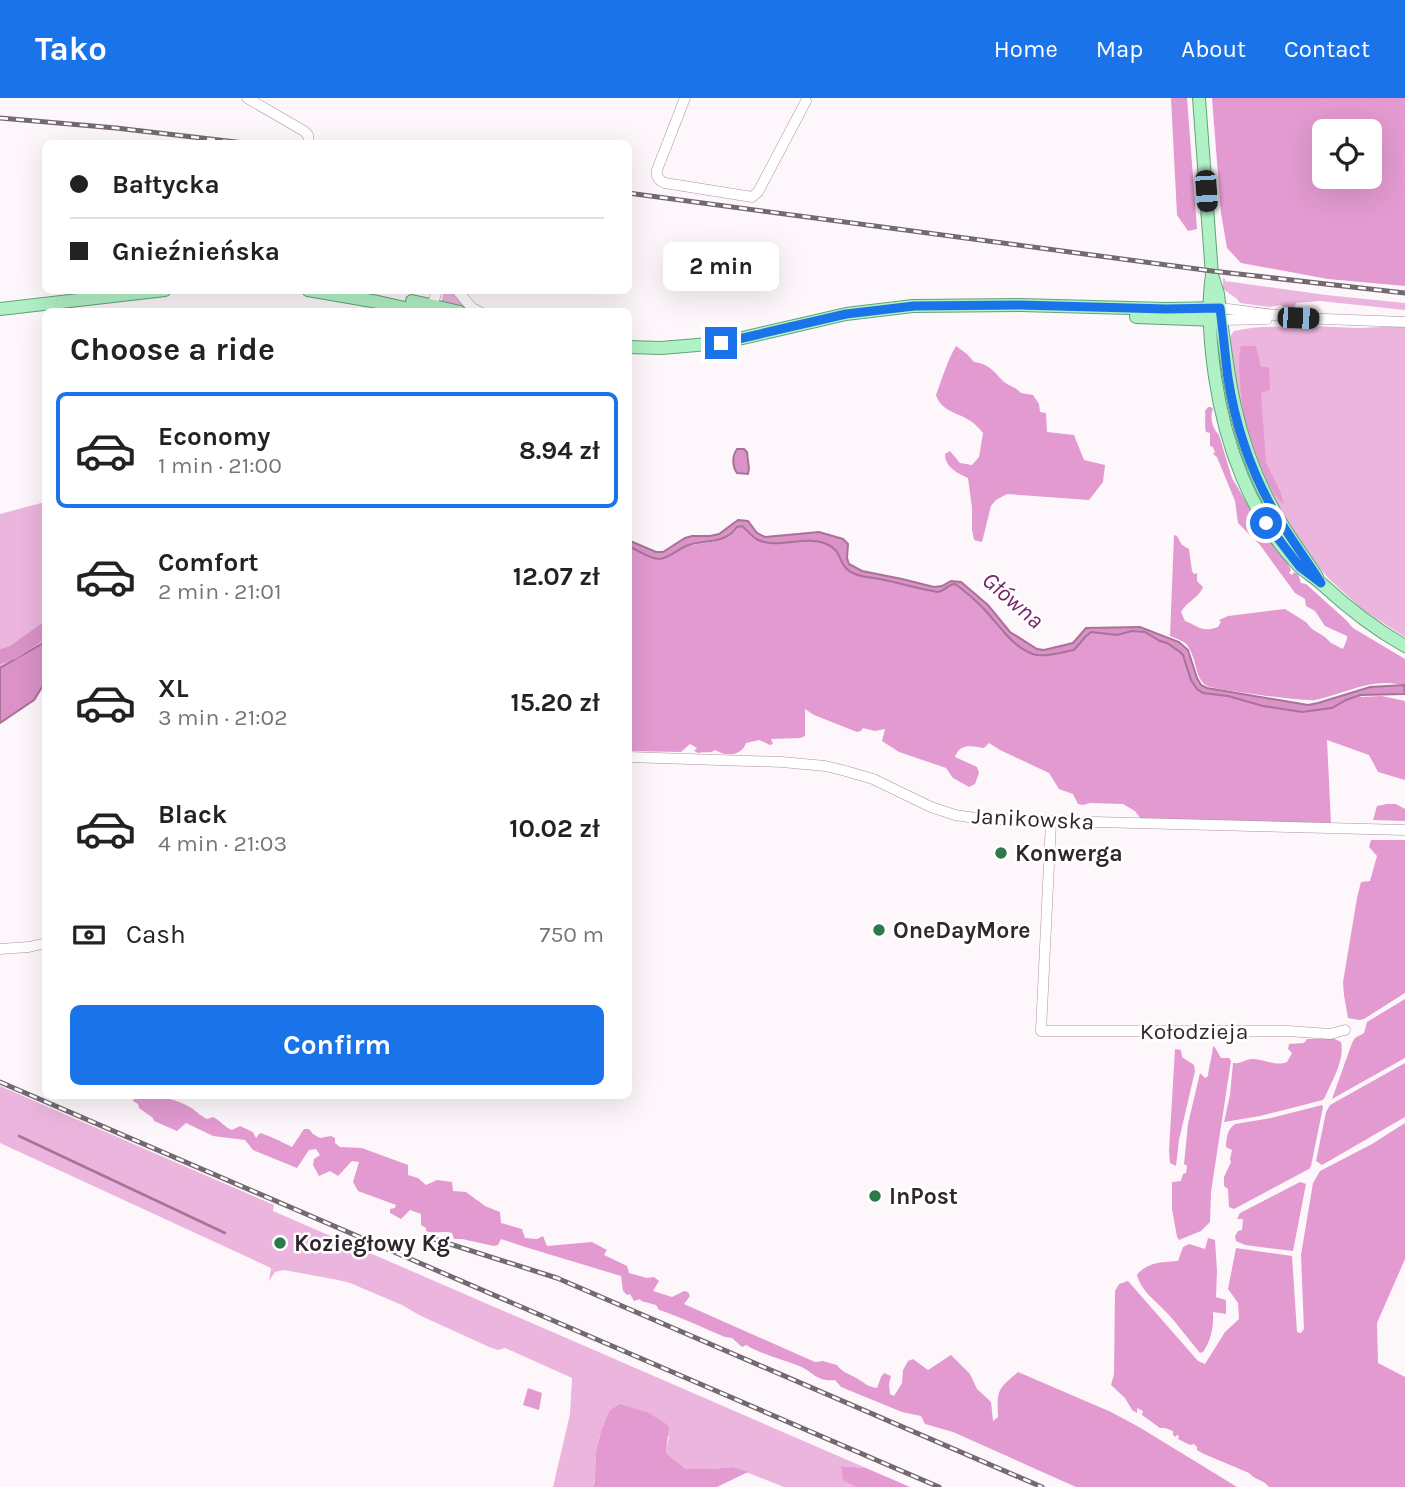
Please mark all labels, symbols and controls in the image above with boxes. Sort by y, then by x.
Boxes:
text: Tako [35,30,107,68]
text: Home [994,35,1058,63]
text: Map [1096,35,1143,63]
text: About [1181,35,1246,63]
text: Contact [1284,35,1370,63]
map controls [1312,119,1382,189]
button: locate [1312,119,1382,189]
text: Bałtycka [112,169,220,200]
car [1195,169,1218,213]
text: Gnieźnieńska [112,236,280,267]
callout: 2 min [663,242,779,290]
text: 2 min [689,253,753,280]
car [1277,307,1320,329]
route end [705,327,737,359]
text: Choose a ride [70,331,275,368]
icon: car [74,419,137,482]
text: Economy [158,421,270,452]
text: 8.94 zł [519,435,600,466]
text: 1 min · 21:00 [158,452,282,479]
route start [1250,507,1282,539]
icon: car [74,545,137,608]
text: Comfort [158,547,259,578]
text: 12.07 zł [513,561,600,592]
water label: Główna [976,566,1050,634]
text: 2 min · 21:01 [158,578,282,605]
icon: car [74,671,137,734]
text: XL [158,673,189,704]
text: 15.20 zł [510,687,600,718]
text: 3 min · 21:02 [158,704,288,731]
icon: car [74,797,137,860]
text: Black [158,799,227,830]
street label: Janikowska [971,802,1095,836]
text: 10.02 zł [509,813,600,844]
text: 4 min · 21:03 [158,830,287,857]
place label: Konwerga [1015,840,1123,867]
marker: Konwerga [993,845,1009,861]
icon: cash [70,916,108,954]
place label: OneDayMore [893,917,1030,944]
text: Cash [126,919,186,950]
text: 750 m [540,921,604,948]
marker: OneDayMore [871,922,887,938]
button: Confirm [70,1005,604,1085]
street label: Kołodzieja [1140,1018,1248,1045]
place label: InPost [889,1183,958,1210]
marker: InPost [867,1188,883,1204]
place label: Koziegłowy Kg [294,1230,450,1257]
marker: Koziegłowy Kg [272,1235,288,1251]

